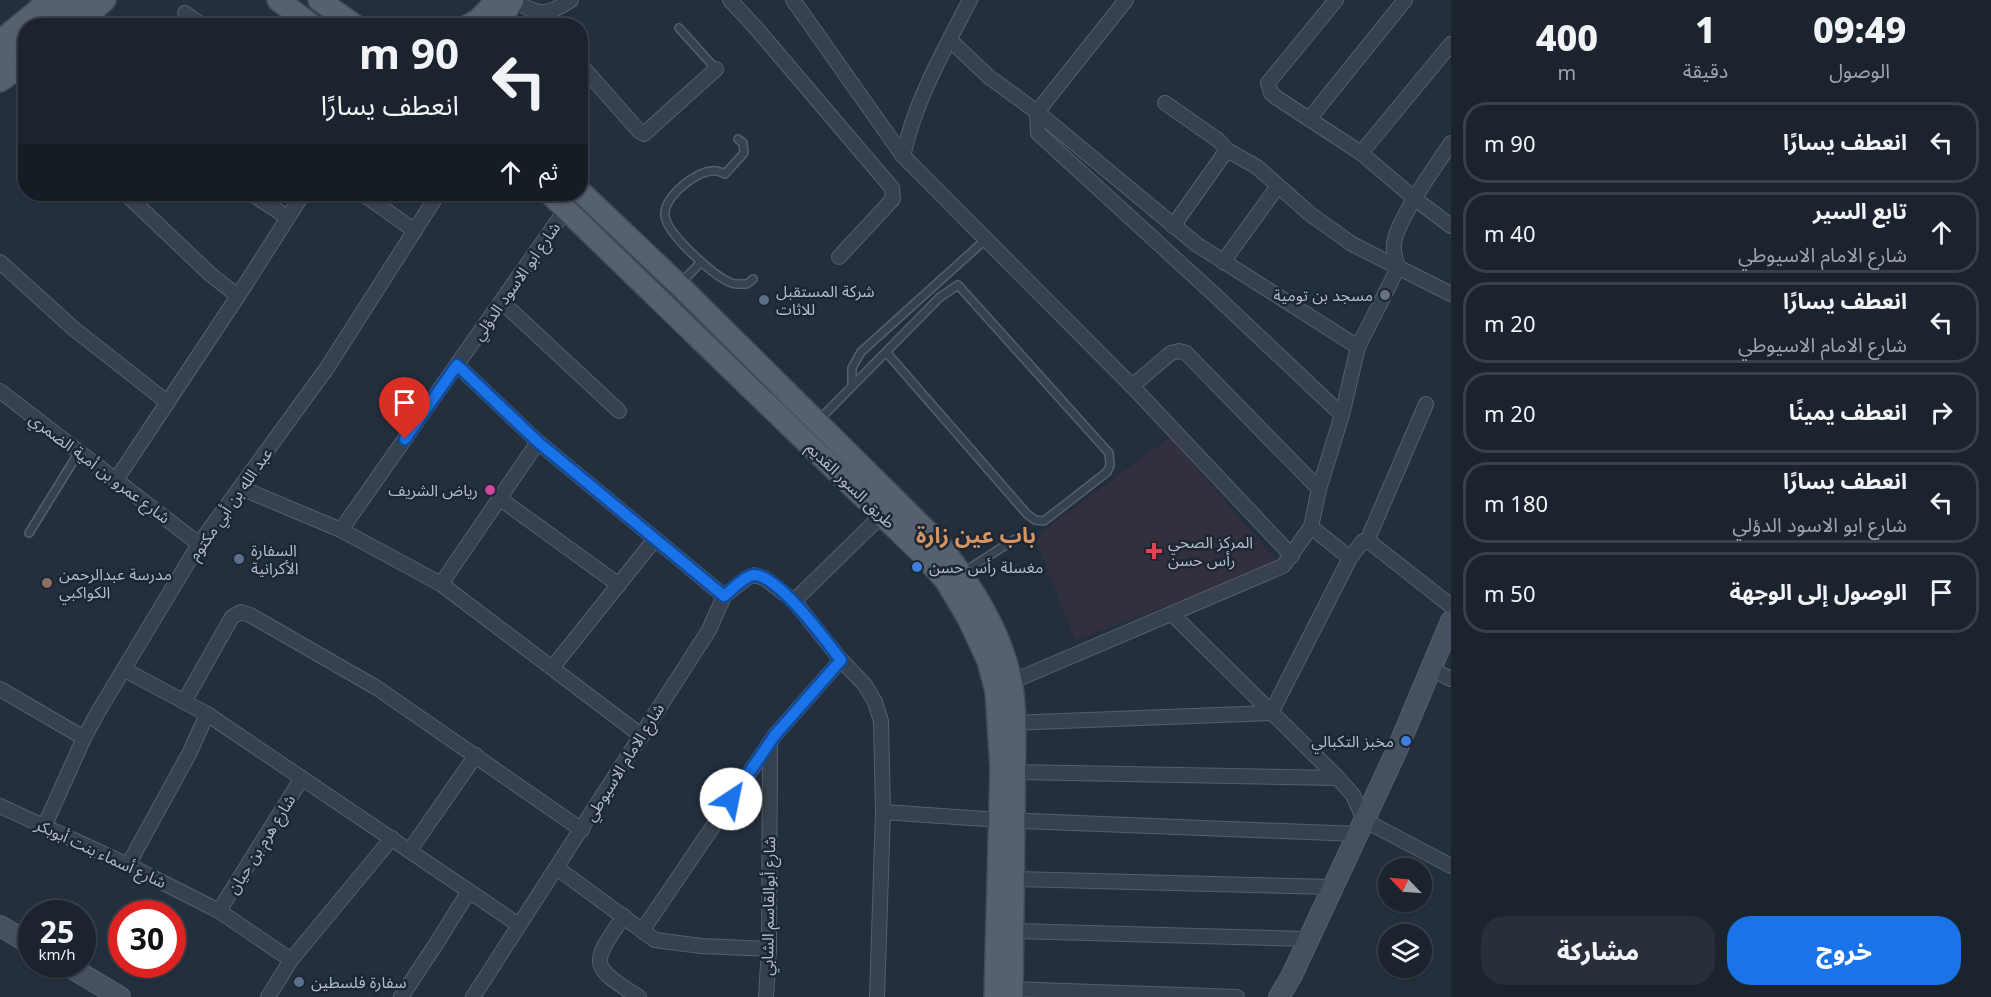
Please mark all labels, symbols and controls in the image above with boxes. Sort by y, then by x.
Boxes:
text: 1 [1695,5,1716,54]
text: 09:49 [1813,5,1906,54]
text: 400 [1536,13,1598,62]
text: 90 m [359,24,459,81]
icon: left [480,42,558,120]
text: دقيقة [1683,57,1728,84]
text: الوصول [1829,57,1890,84]
text: m [1557,59,1576,86]
text: انعطف يسارًا [321,86,459,123]
text: انعطف يسارًا [1783,126,1907,156]
icon: left [1925,126,1958,159]
text: 90 m [1484,128,1535,158]
icon: ahead [494,156,527,189]
text: ثم [539,156,558,186]
text: تابع السير [1813,195,1907,225]
icon: ahead [1925,216,1958,249]
street label: شارع ابو الاسود الدؤلي [467,217,567,346]
text: 40 m [1484,218,1535,248]
text: شارع الامام الاسيوطي [1738,241,1907,268]
place label: شركة المستقبل للاثات [776,280,875,320]
place label: مسجد بن تومية [1274,284,1373,306]
text: انعطف يسارًا [1783,285,1907,315]
marker: مسجد بن تومية [1378,288,1392,302]
marker: شركة المستقبل للاثات [757,293,771,307]
icon: left [1925,306,1958,339]
text: 20 m [1484,308,1535,338]
text: شارع الامام الاسيوطي [1738,331,1907,358]
pin [379,377,430,439]
icon: arrive [388,386,421,419]
text: انعطف يمينًا [1789,396,1907,426]
icon: right [1925,396,1958,429]
text: 20 m [1484,398,1535,428]
street label: شارع عمرو بن أمية الضمري [24,408,175,530]
street label: طريق السور القديم [800,437,900,535]
street label: عبد الله بن أبي مكتوم [183,443,279,566]
text: انعطف يسارًا [1783,465,1907,495]
place label: رياض الشريف [388,479,478,501]
marker: رياض الشريف [483,483,497,497]
icon: left [1925,486,1958,519]
text: 180 m [1484,488,1548,518]
text: شارع ابو الاسود الدؤلي [1732,511,1907,538]
district label: باب عين زارة [916,519,1036,549]
place label: المركز الصحي رأس حسن [1168,531,1253,571]
place label: السفارة الأكرانية [251,539,299,579]
marker: المركز الصحي رأس حسن [1145,542,1163,560]
marker: السفارة الأكرانية [232,552,246,566]
place label: مغسلة رأس حسن [929,556,1044,578]
marker: مغسلة رأس حسن [910,560,924,574]
place label: مدرسة عبدالرحمن الكواكبي [59,563,172,605]
marker: مدرسة عبدالرحمن الكواكبي [40,576,54,590]
text: الوصول إلى الوجهة [1729,576,1907,606]
icon: arrive [1925,576,1958,609]
text: 50 m [1484,578,1535,608]
street label: شارع الامام الاسيوطي [579,699,671,826]
place label: مخبز التكبالي [1311,730,1394,754]
marker: مخبز التكبالي [1399,734,1413,748]
position arrow [699,767,763,831]
street label: شارع هرم بن حيان [222,790,302,899]
street label: شارع أسماء بنت أبوبكر [30,813,170,895]
street label: شارع أبوالقاسم الشابي [756,836,782,976]
north arrow [1378,858,1432,912]
map controls [1378,858,1432,978]
speed limit sign: 30 [108,900,186,978]
text: 25 [40,911,74,952]
button: مشاركة [1481,916,1715,985]
button: خروج [1727,916,1961,985]
button: layers [1378,924,1432,978]
text: km/h [39,944,75,964]
place label: سفارة فلسطين [311,971,407,993]
marker: سفارة فلسطين [292,975,306,989]

